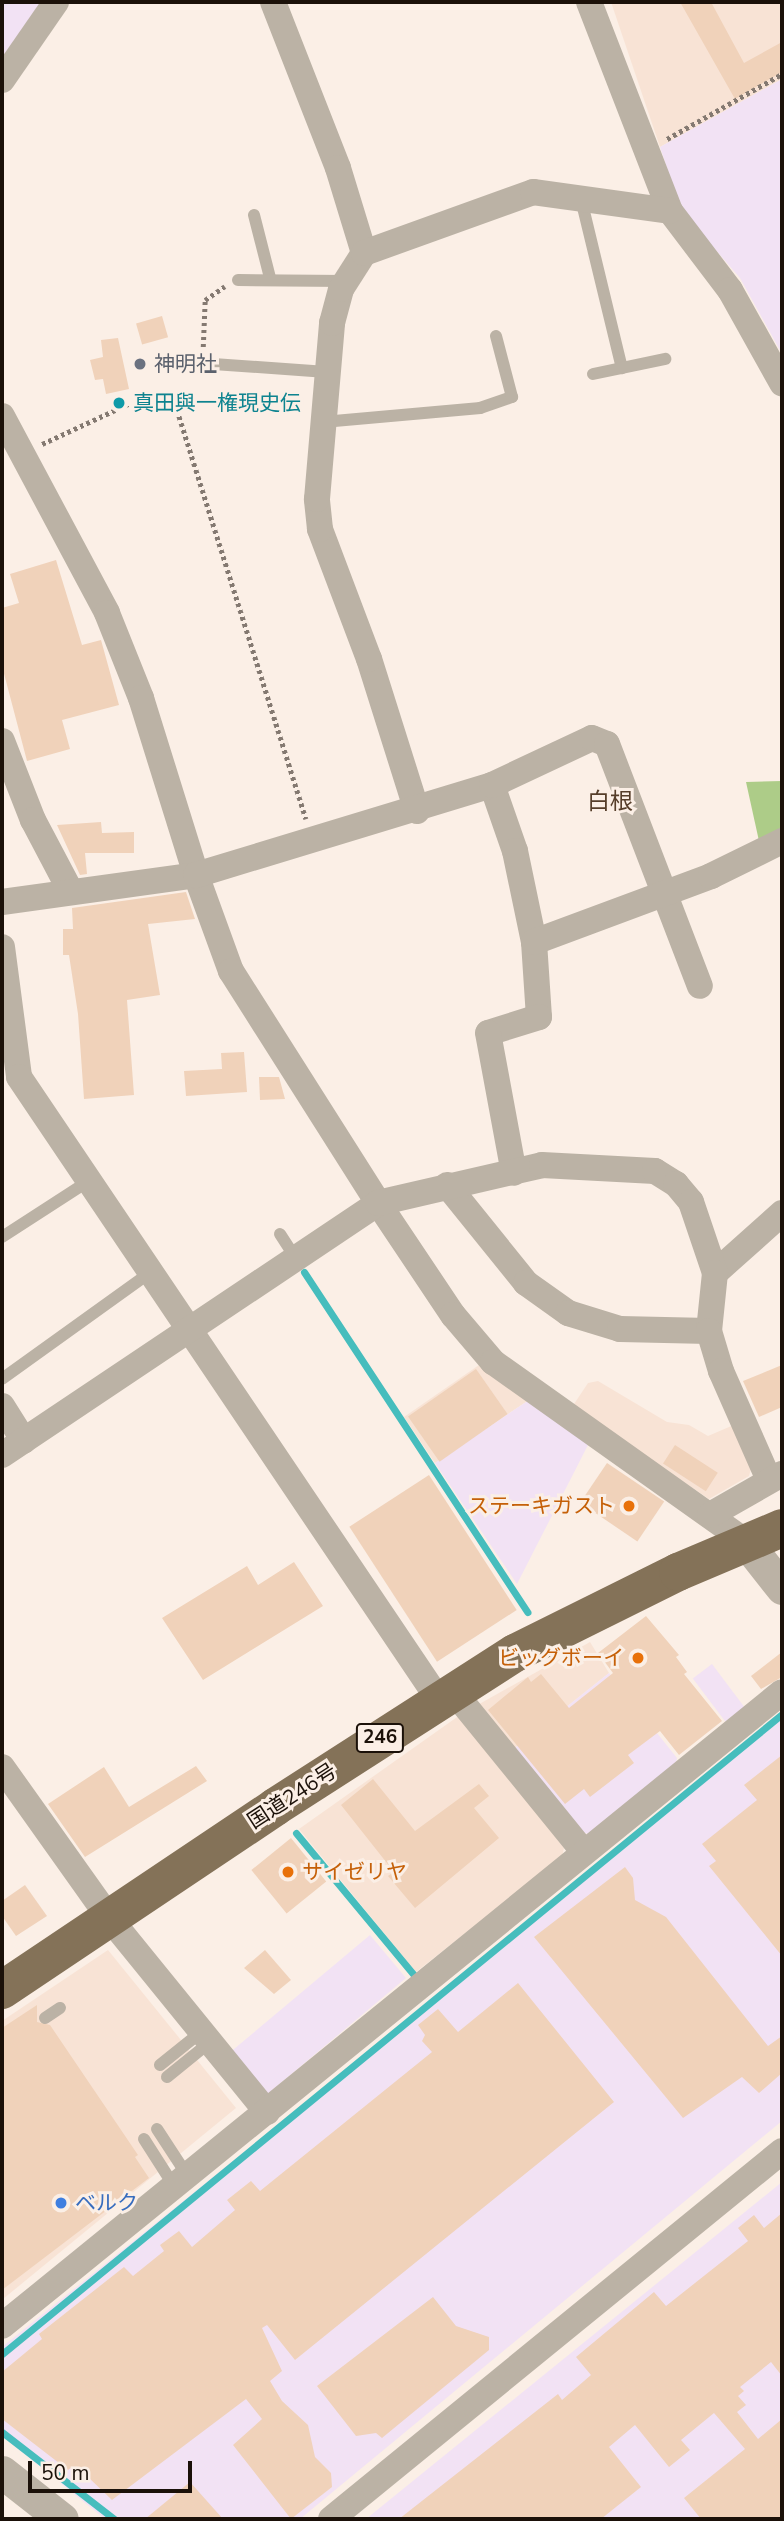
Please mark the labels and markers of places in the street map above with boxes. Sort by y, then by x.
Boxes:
place label: 神明社 [154,351,217,377]
marker: 神明社 [132,356,148,372]
place label: 真田與一権現史伝 [133,390,301,416]
marker: 真田與一権現史伝 [111,395,127,411]
place label: ステーキガスト [468,1493,615,1519]
marker: ステーキガスト [621,1498,637,1514]
place label: ビッグボーイ [498,1645,624,1671]
marker: ビッグボーイ [630,1650,646,1666]
place label: サイゼリヤ [302,1859,407,1885]
marker: サイゼリヤ [280,1864,296,1880]
place label: ベルク [75,2190,138,2216]
marker: ベルク [53,2195,69,2211]

